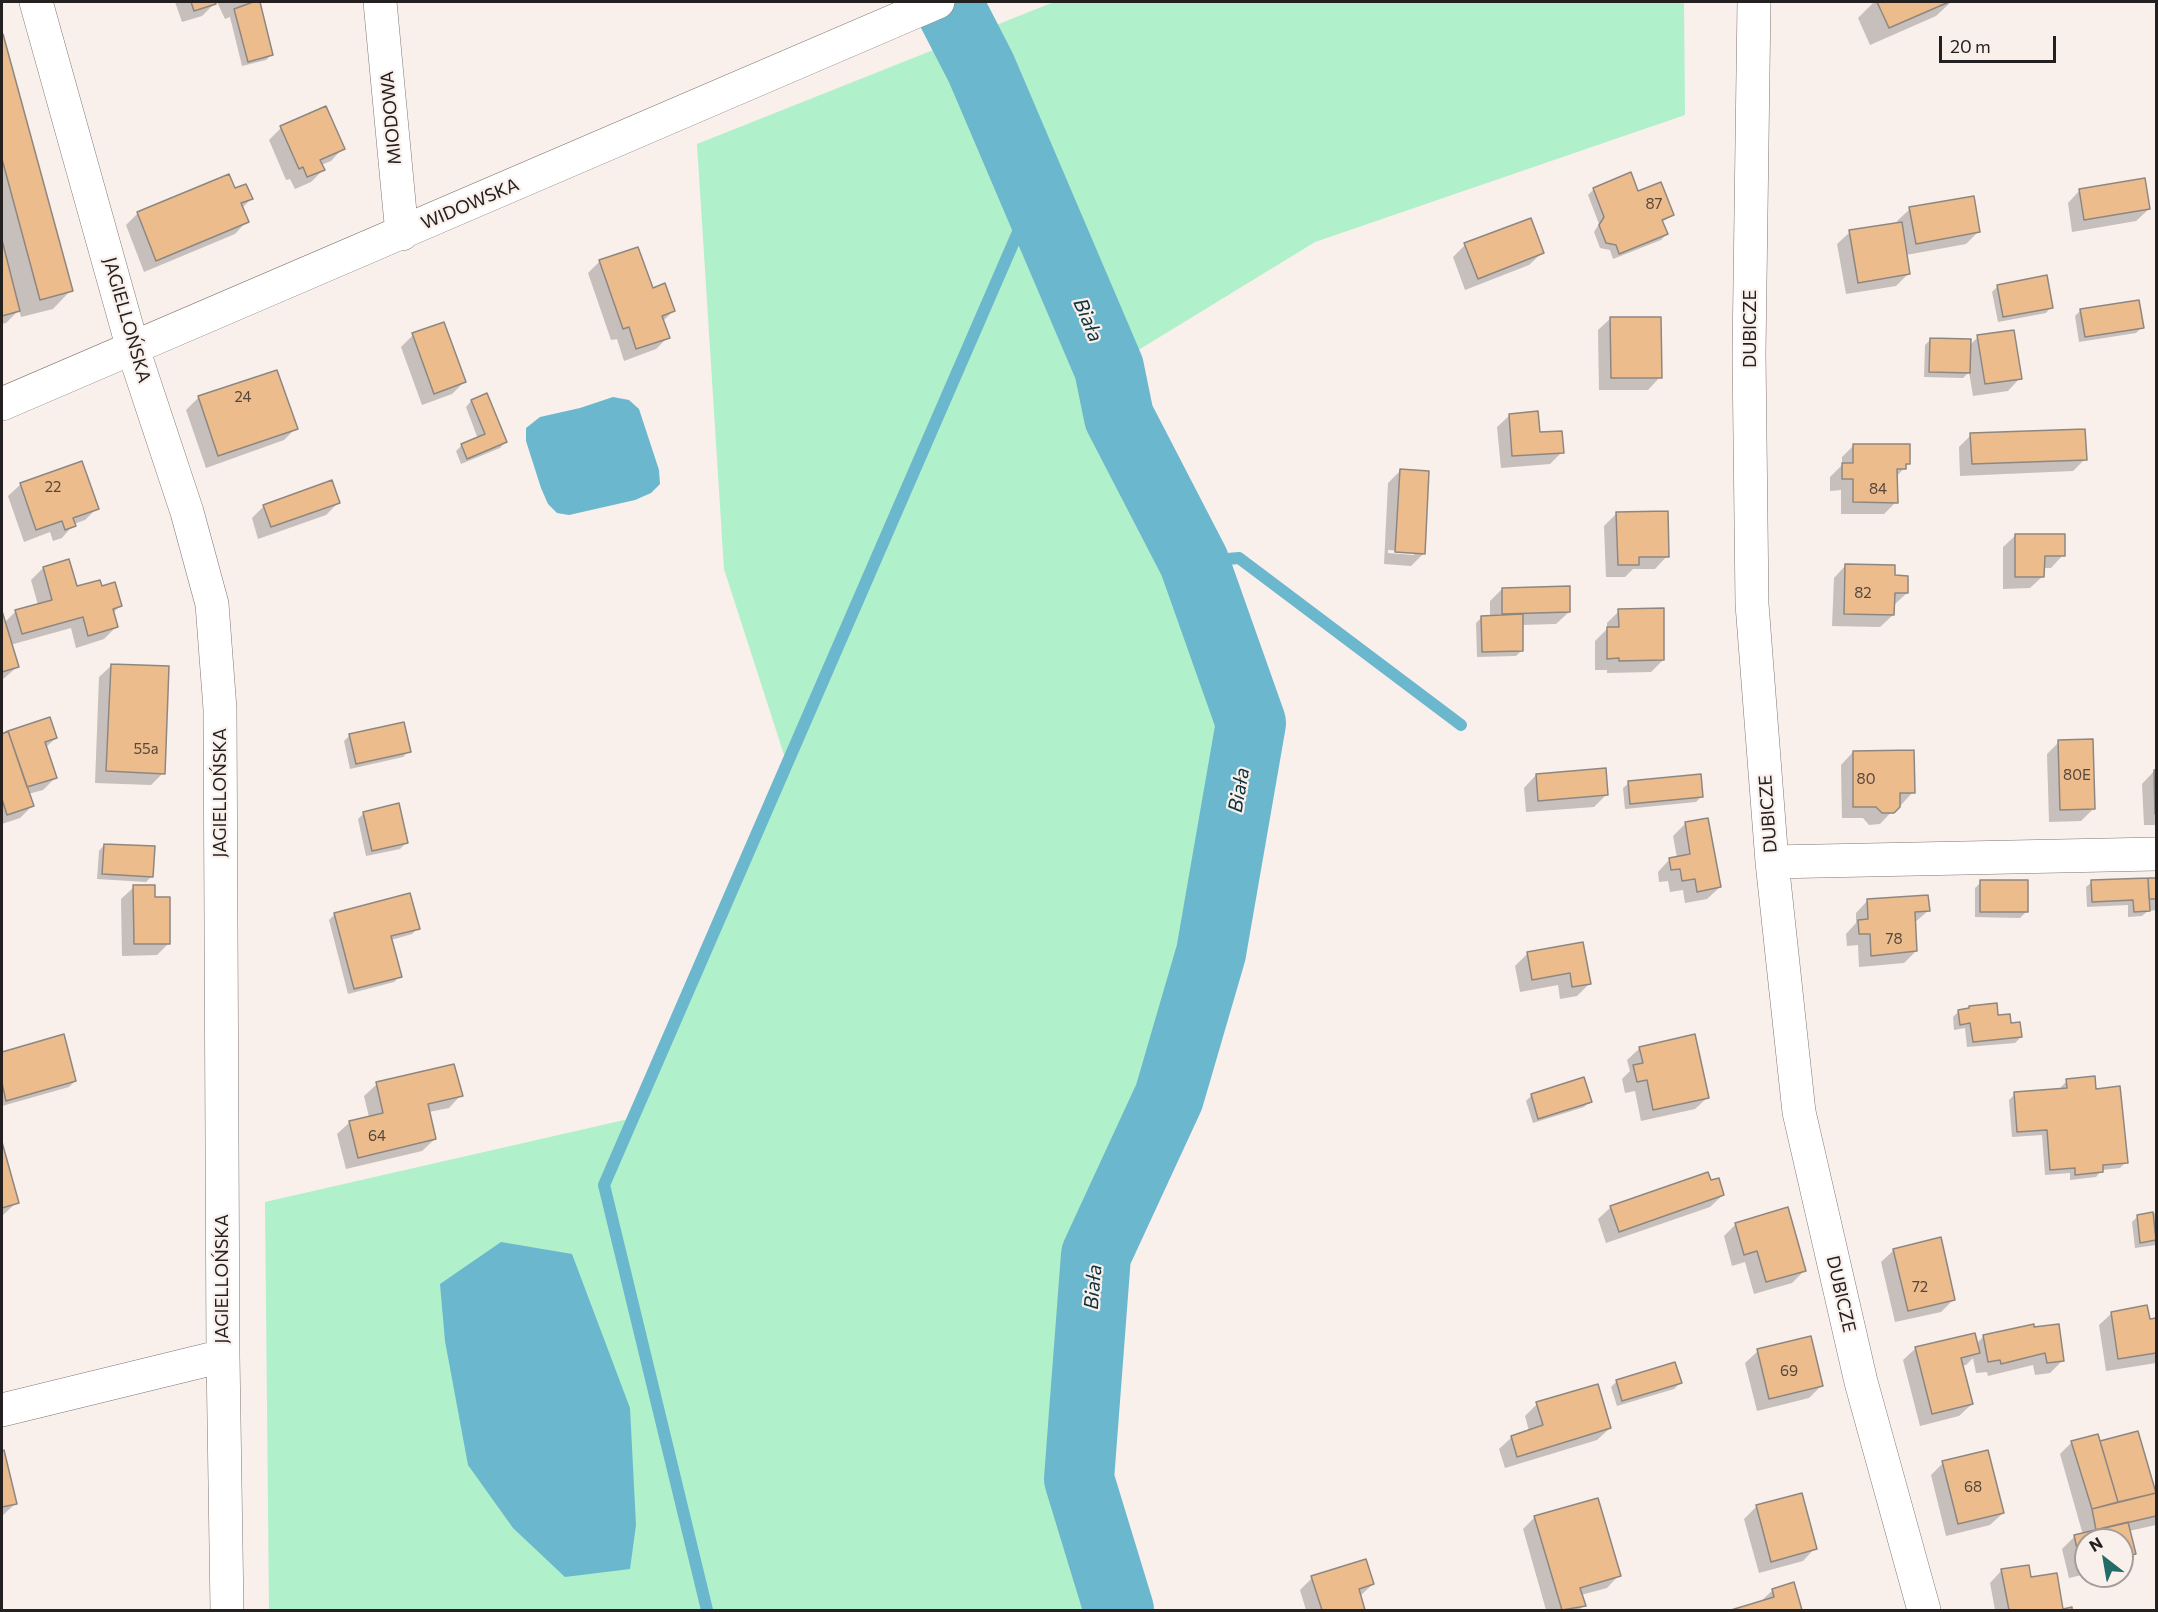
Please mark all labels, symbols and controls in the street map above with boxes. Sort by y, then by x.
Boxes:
scale bar [1942,24,2059,62]
text: 20 m [1950,35,1991,57]
street label: MIODOWA [376,70,406,166]
street label: WIDOWSKA [418,174,522,234]
house number: 87 [1646,195,1662,213]
street label: JAGIELLOŃSKA [99,255,155,385]
street label: DUBICZE [1739,290,1761,368]
water label: Biała [1068,295,1108,345]
house number: 24 [234,388,252,406]
house number: 22 [45,478,61,496]
house number: 84 [1869,480,1887,498]
house number: 82 [1854,584,1872,602]
street label: JAGIELLOŃSKA [209,728,231,858]
house number: 55a [133,740,159,758]
water label: Biała [1223,766,1255,814]
house number: 80E [2063,766,2091,784]
house number: 80 [1857,770,1875,788]
street label: DUBICZE [1755,774,1781,854]
house number: 78 [1886,930,1902,948]
house number: 64 [368,1127,386,1145]
street label: JAGIELLOŃSKA [211,1214,233,1344]
street label: DUBICZE [1822,1253,1860,1335]
water label: Biała [1079,1264,1107,1310]
house number: 72 [1912,1278,1928,1296]
house number: 69 [1780,1362,1798,1380]
house number: 68 [1964,1478,1982,1496]
north arrow [2074,1528,2134,1588]
text: N [2085,1533,2106,1555]

